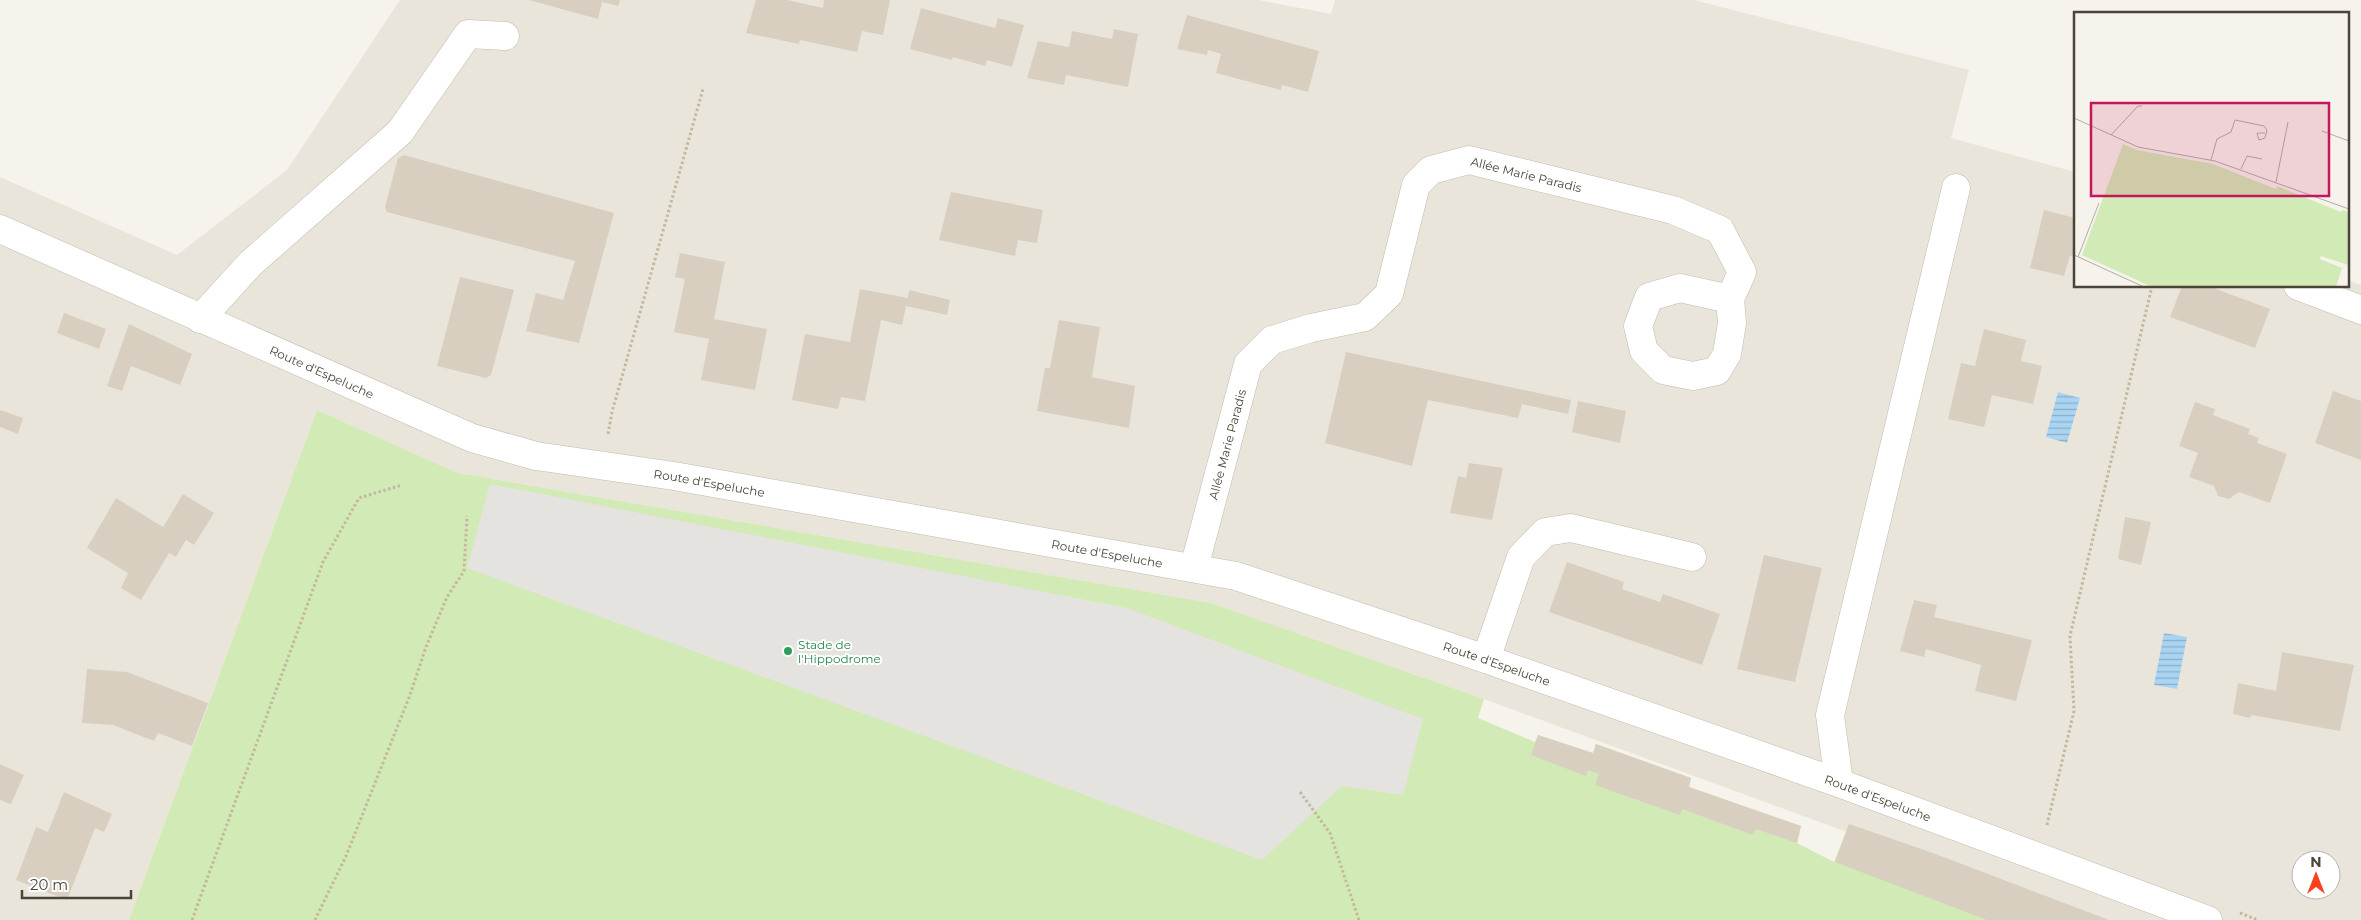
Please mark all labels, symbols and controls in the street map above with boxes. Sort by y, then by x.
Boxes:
inset map [2074,12,2348,288]
street label: Allée Marie Paradis [1469,153,1584,195]
street label: Route d'Espeluche [267,342,376,401]
street label: Allée Marie Paradis [1205,387,1249,501]
street label: Route d'Espeluche [653,466,766,500]
street label: Route d'Espeluche [1050,536,1164,570]
place label: Stade de l'Hippodrome [798,637,881,666]
street label: Route d'Espeluche [1441,638,1553,689]
marker: Stade de l'Hippodrome [782,645,794,657]
street label: Route d'Espeluche [1823,771,1933,824]
north arrow [2291,850,2341,900]
text: N [2310,853,2322,871]
scale bar [22,868,131,900]
text: 20 m [30,875,68,894]

